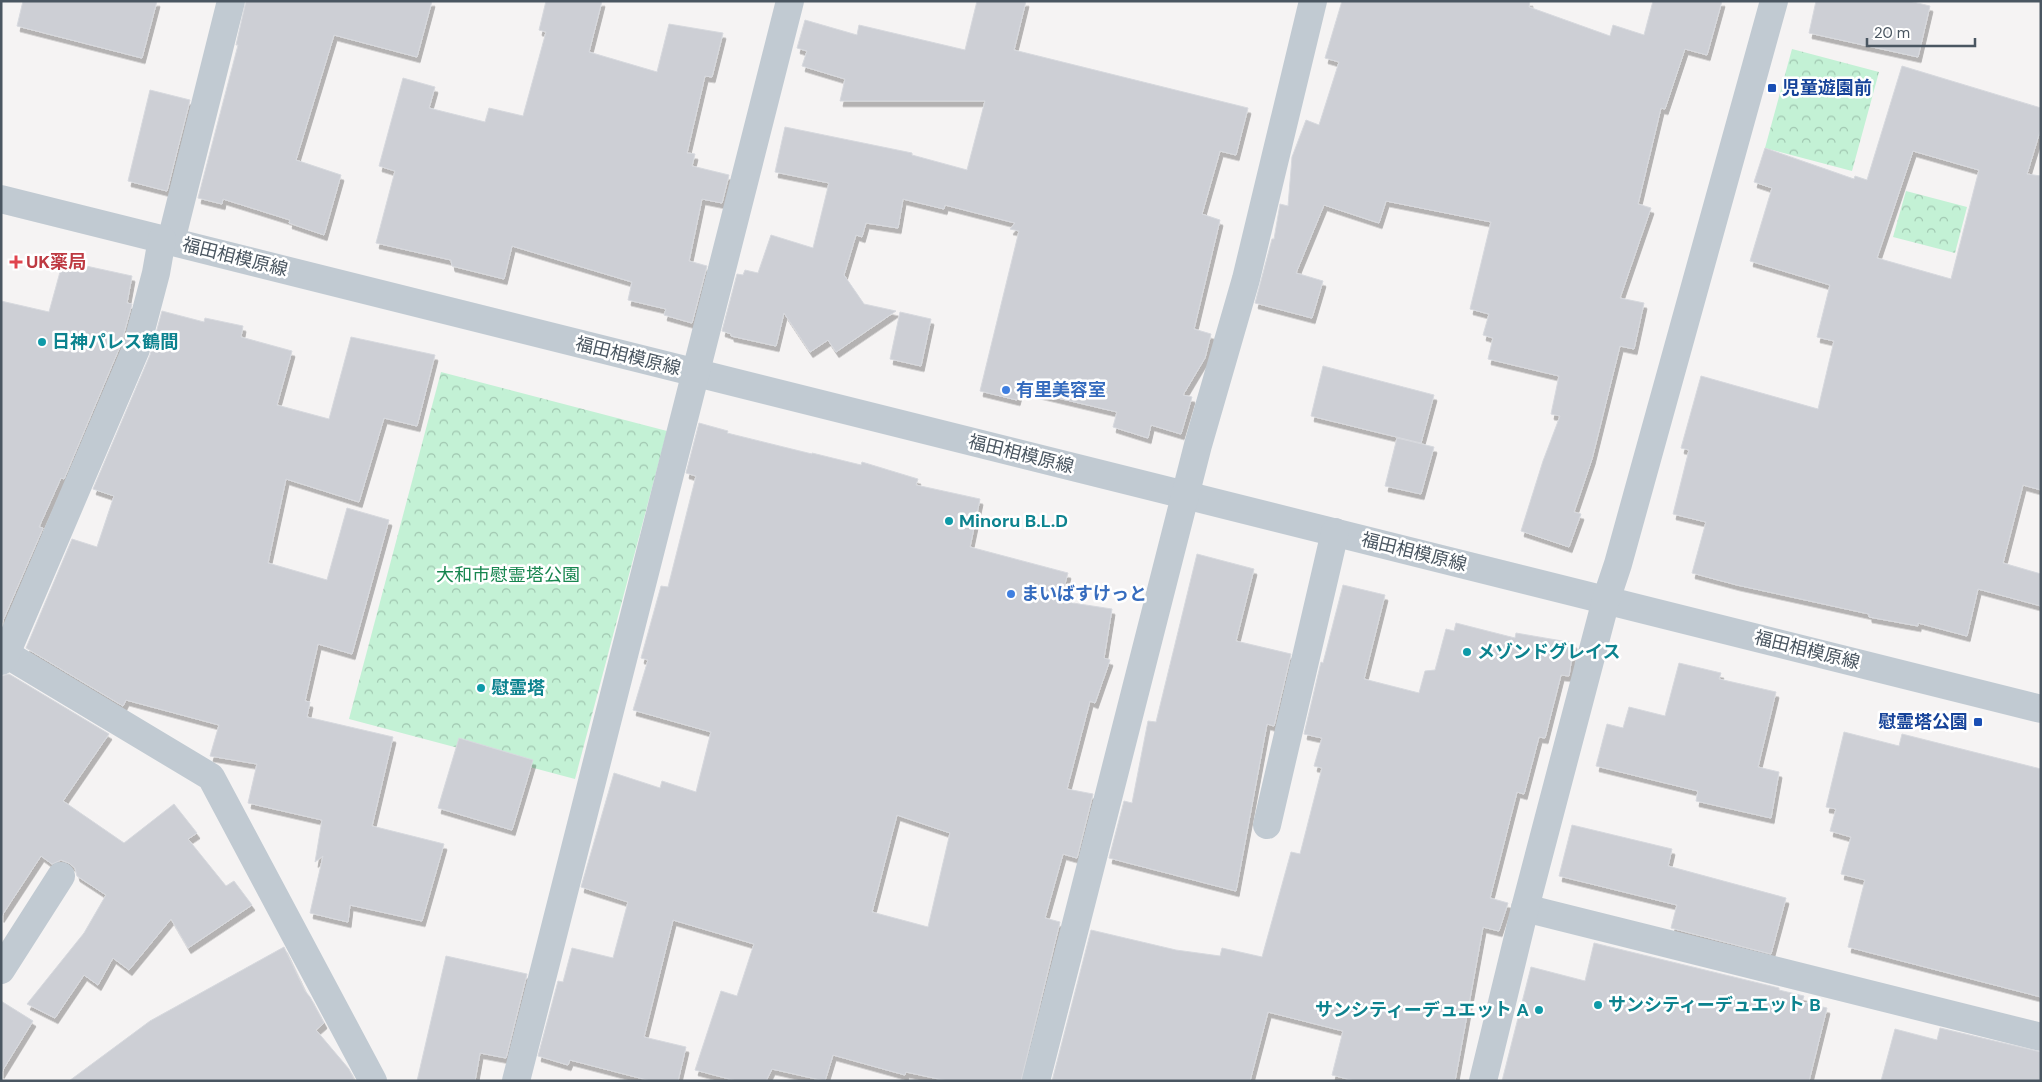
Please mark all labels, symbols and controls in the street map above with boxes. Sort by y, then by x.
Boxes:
scale bar [1867,15,1974,47]
text: 20 m [1874,23,1910,43]
place label: 児童遊園前 [1782,76,1872,100]
marker: 児童遊園前 [1766,82,1778,94]
street label: 福田相模原線 [180,232,290,282]
place label: UK薬局 [26,250,86,274]
marker: UK薬局 [10,256,22,268]
place label: 日神パレス鶴間 [52,330,178,354]
street label: 福田相模原線 [573,331,683,381]
marker: 日神パレス鶴間 [36,336,48,348]
place label: 有里美容室 [1016,378,1106,402]
marker: 有里美容室 [1000,384,1012,396]
street label: 福田相模原線 [966,429,1076,479]
place label: Minoru B.L.D [959,509,1068,533]
marker: Minoru B.L.D [943,515,955,527]
street label: 福田相模原線 [1359,527,1469,577]
park label: 大和市慰霊塔公園 [436,563,580,587]
place label: まいばすけっと [1021,582,1147,606]
marker: まいばすけっと [1005,588,1017,600]
street label: 福田相模原線 [1752,625,1862,675]
place label: メゾンドグレイス [1477,640,1620,664]
marker: メゾンドグレイス [1461,646,1473,658]
place label: 慰霊塔 [491,676,545,700]
marker: 慰霊塔 [475,682,487,694]
place label: 慰霊塔公園 [1878,710,1968,734]
marker: 慰霊塔公園 [1972,716,1984,728]
place label: サンシティーデュエット B [1608,993,1821,1017]
place label: サンシティーデュエット A [1315,998,1529,1022]
marker: サンシティーデュエット B [1592,999,1604,1011]
marker: サンシティーデュエット A [1533,1004,1545,1016]

